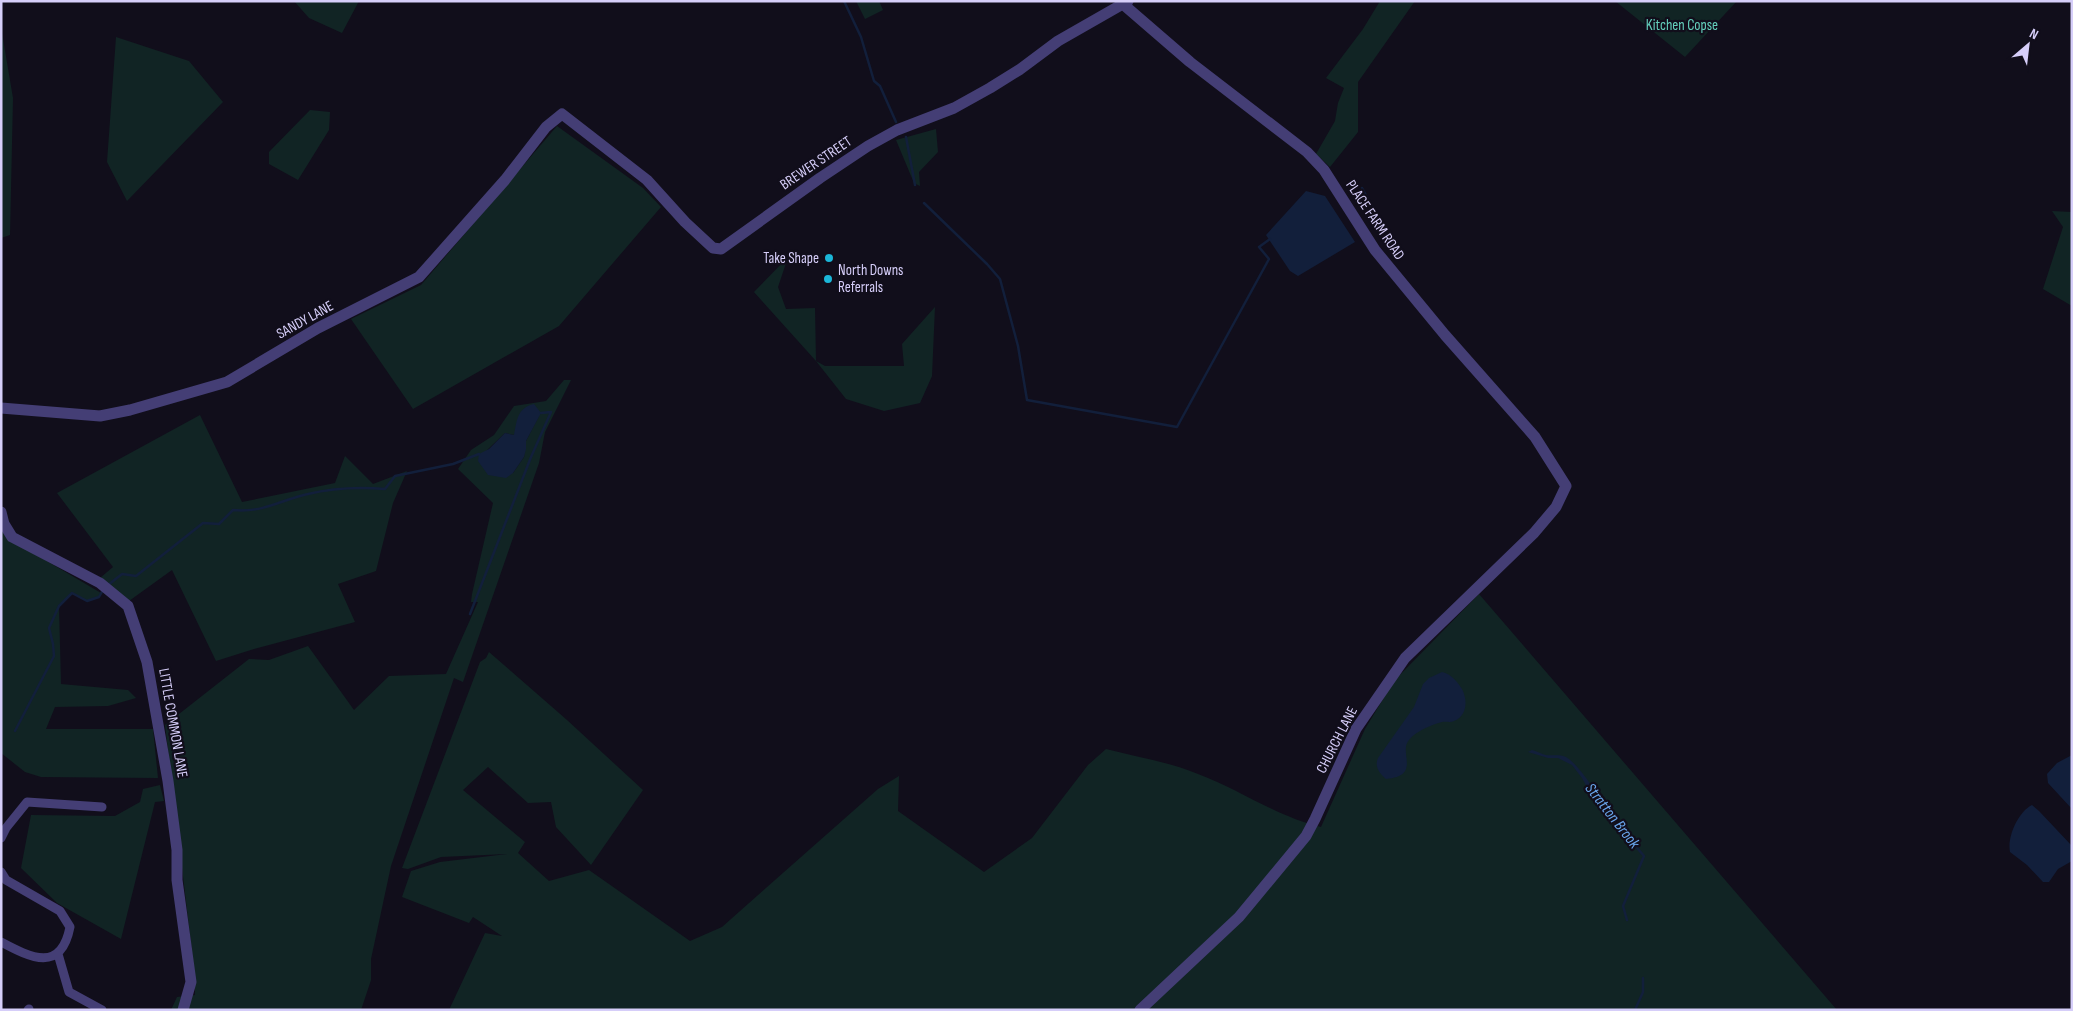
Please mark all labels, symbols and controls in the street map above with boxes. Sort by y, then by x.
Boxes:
park label: Kitchen Copse [1646,16,1718,35]
north arrow [2003,20,2053,70]
text: N [2027,25,2041,43]
street label: BREWER STREET [776,132,856,194]
street label: PLACE FARM ROAD [1341,176,1409,264]
place label: Take Shape [763,249,819,268]
marker: Take Shape [823,252,835,264]
place label: North Downs Referrals [838,261,904,297]
marker: North Downs Referrals [822,273,834,285]
street label: SANDY LANE [273,297,337,343]
street label: LITTLE COMMON LANE [154,667,192,779]
street label: CHURCH LANE [1312,703,1362,777]
water label: Stratton Brook [1581,780,1644,853]

